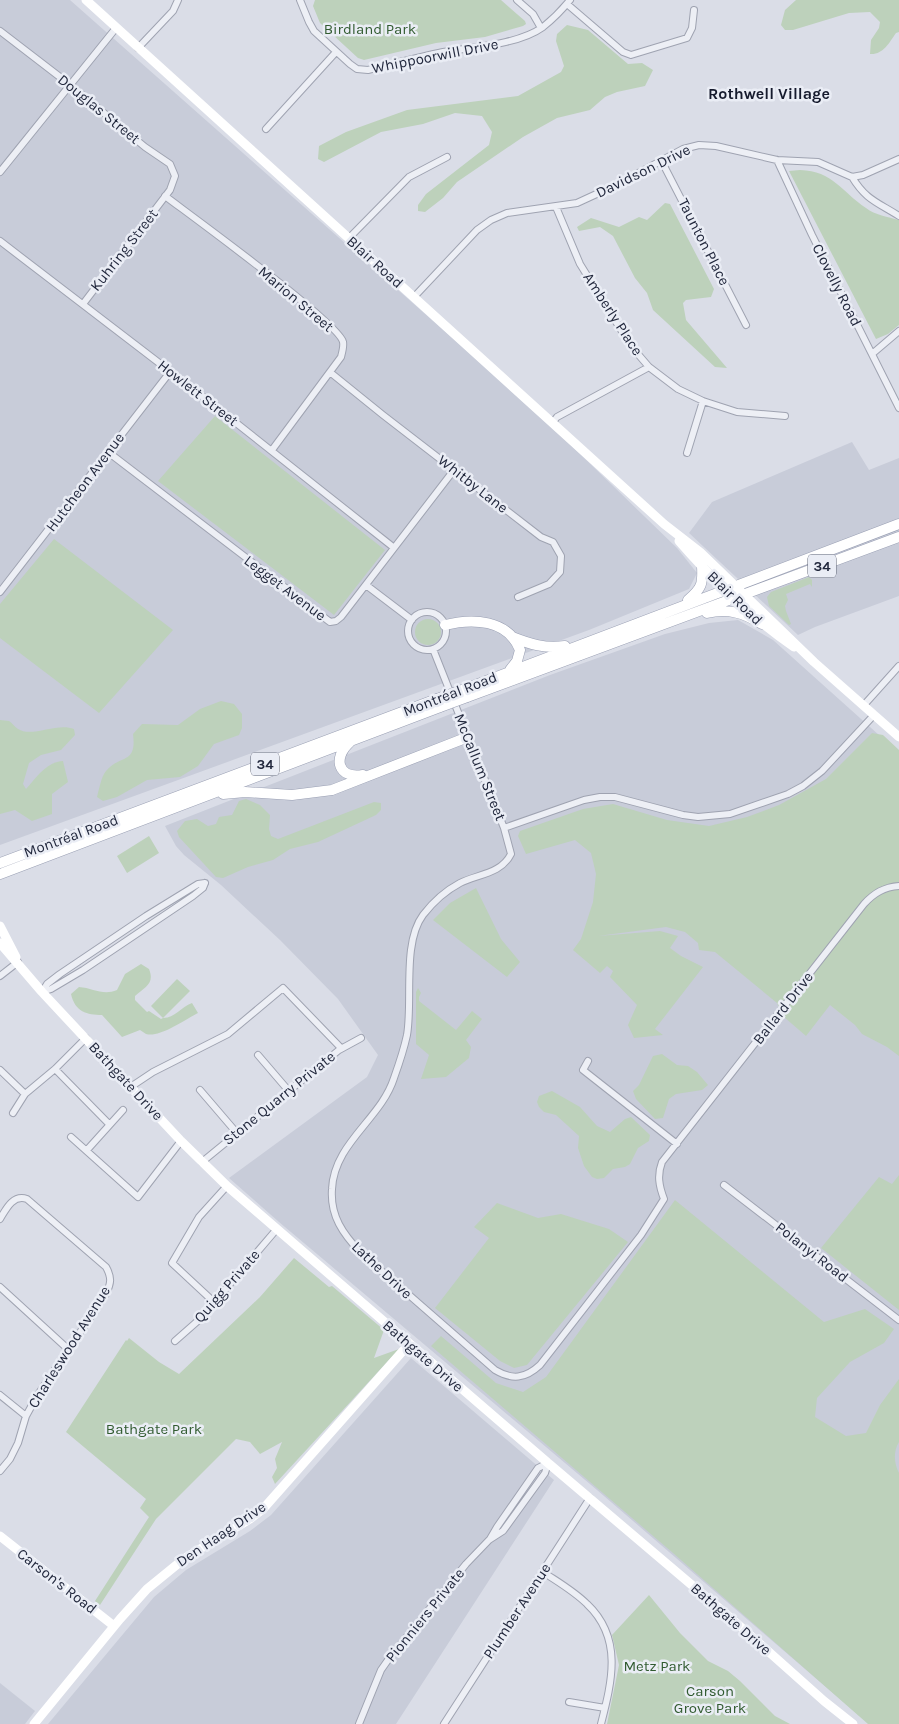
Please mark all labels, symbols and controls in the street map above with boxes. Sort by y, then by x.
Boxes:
park label: Birdland Park [324,20,416,38]
street label: Whippoorwill Drive [370,35,500,77]
street label: Douglas Street [54,70,144,148]
district label: Rothwell Village [708,84,830,103]
street label: Davidson Drive [593,140,693,202]
street label: Taunton Place [674,195,734,289]
street label: Kuhring Street [86,205,162,295]
street label: Blair Road [343,232,407,292]
street label: Clovelly Road [808,241,866,329]
street label: Marion Street [255,262,338,336]
street label: Amberly Place [579,269,647,359]
street label: Howlett Street [154,356,242,430]
street label: Hutcheon Avenue [42,429,128,535]
street label: Whitby Lane [434,451,512,517]
street label: Legget Avenue [240,551,330,625]
road number: 34 [808,554,836,578]
street label: Blair Road [704,567,766,629]
street label: Montréal Road [400,668,500,720]
street label: McCallum Street [450,711,510,824]
road number: 34 [251,752,279,776]
street label: Montréal Road [21,811,121,861]
street label: Ballard Drive [749,968,817,1048]
street label: Bathgate Drive [85,1038,167,1124]
street label: Stone Quarry Private [219,1047,339,1149]
street label: Polanyi Road [772,1218,852,1286]
street label: Lathe Drive [348,1237,416,1303]
street label: Quigg Private [190,1246,264,1326]
street label: Charleswood Avenue [24,1283,114,1411]
street label: Bathgate Drive [379,1316,467,1396]
park label: Bathgate Park [106,1420,202,1438]
street label: Den Haag Drive [173,1498,269,1570]
street label: Carson's Road [14,1544,100,1618]
street label: Plumber Avenue [479,1560,555,1662]
street label: Pionniers Private [382,1564,468,1666]
street label: Bathgate Drive [687,1579,775,1659]
park label: Metz Park [623,1657,691,1675]
park label: Carson Grove Park [674,1682,746,1717]

